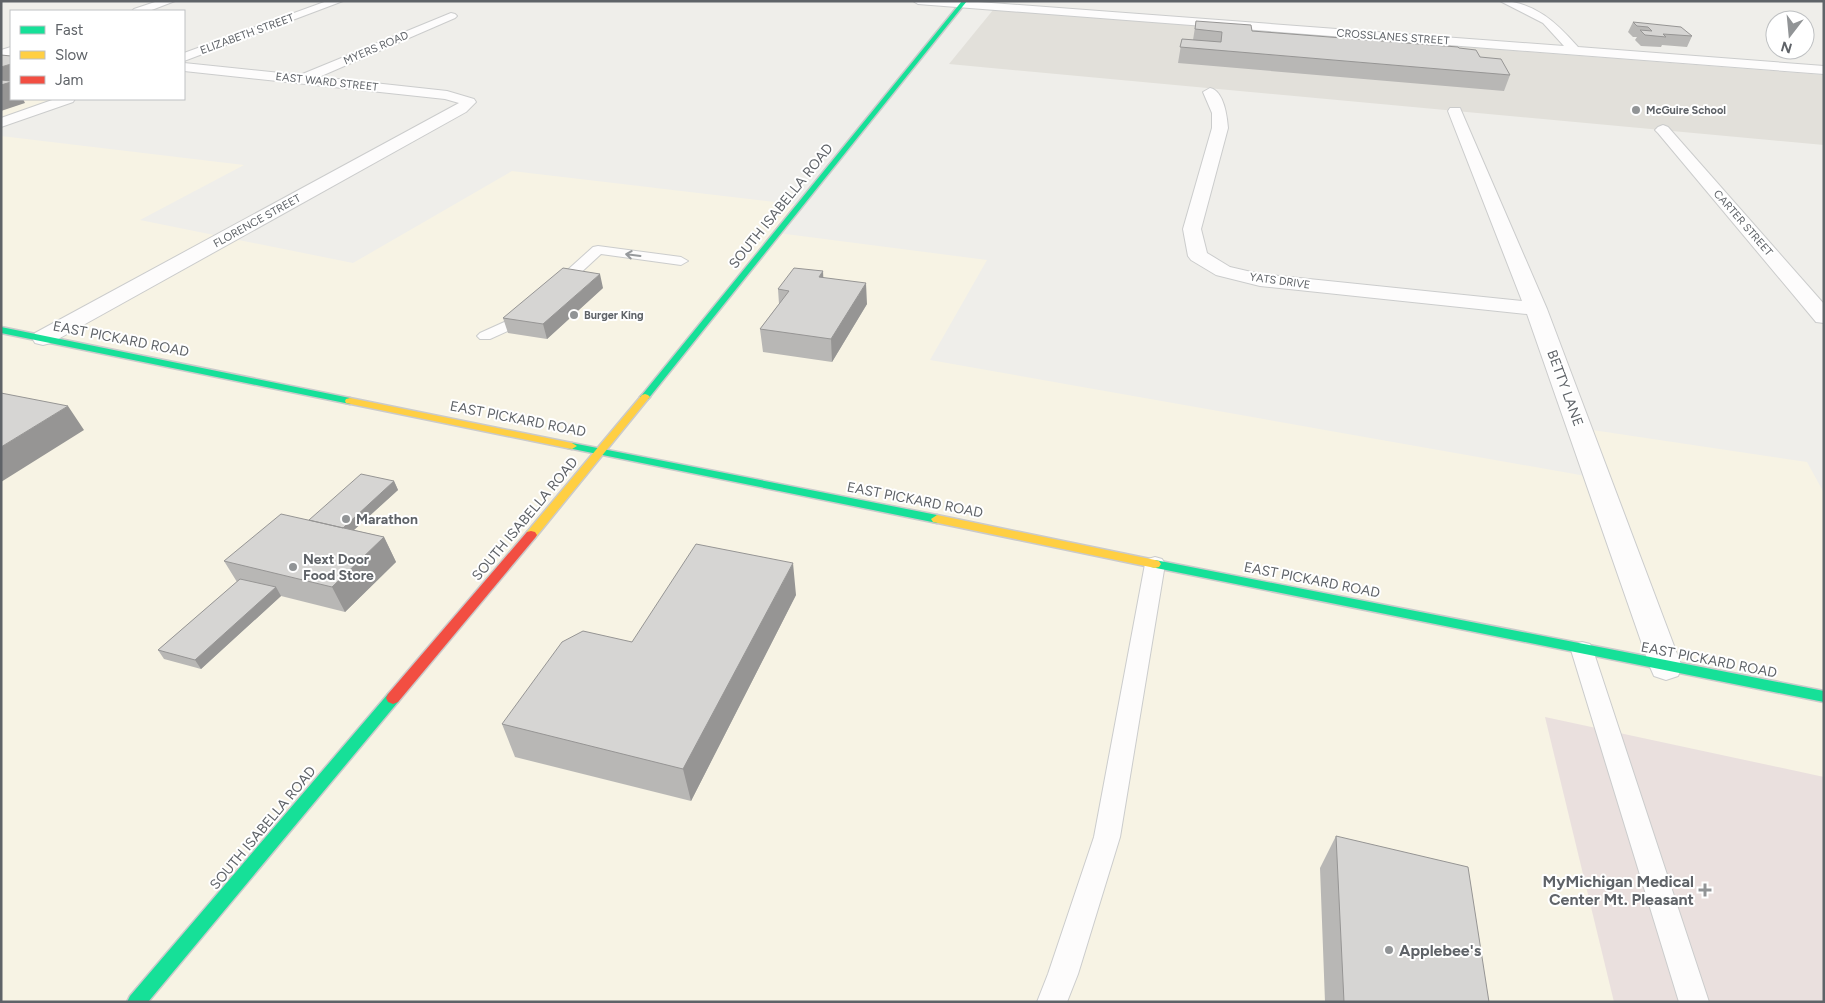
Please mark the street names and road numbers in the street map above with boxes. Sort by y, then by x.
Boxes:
street label: ELIZABETH STREET [198,11,296,57]
street label: CROSSLANES STREET [1336,27,1450,47]
street label: MYERS ROAD [342,28,411,68]
street label: EAST WARD STREET [275,70,379,94]
street label: SOUTH ISABELLA ROAD [725,140,837,272]
street label: CARTER STREET [1711,187,1775,259]
street label: FLORENCE STREET [211,192,303,250]
street label: YATS DRIVE [1249,270,1311,292]
street label: EAST PICKARD ROAD [52,317,190,361]
street label: BETTY LANE [1543,347,1587,429]
street label: EAST PICKARD ROAD [449,397,587,441]
street label: SOUTH ISABELLA ROAD [468,454,582,584]
street label: EAST PICKARD ROAD [846,478,984,522]
street label: EAST PICKARD ROAD [1243,558,1381,602]
street label: EAST PICKARD ROAD [1640,638,1778,682]
street label: SOUTH ISABELLA ROAD [206,763,320,893]

